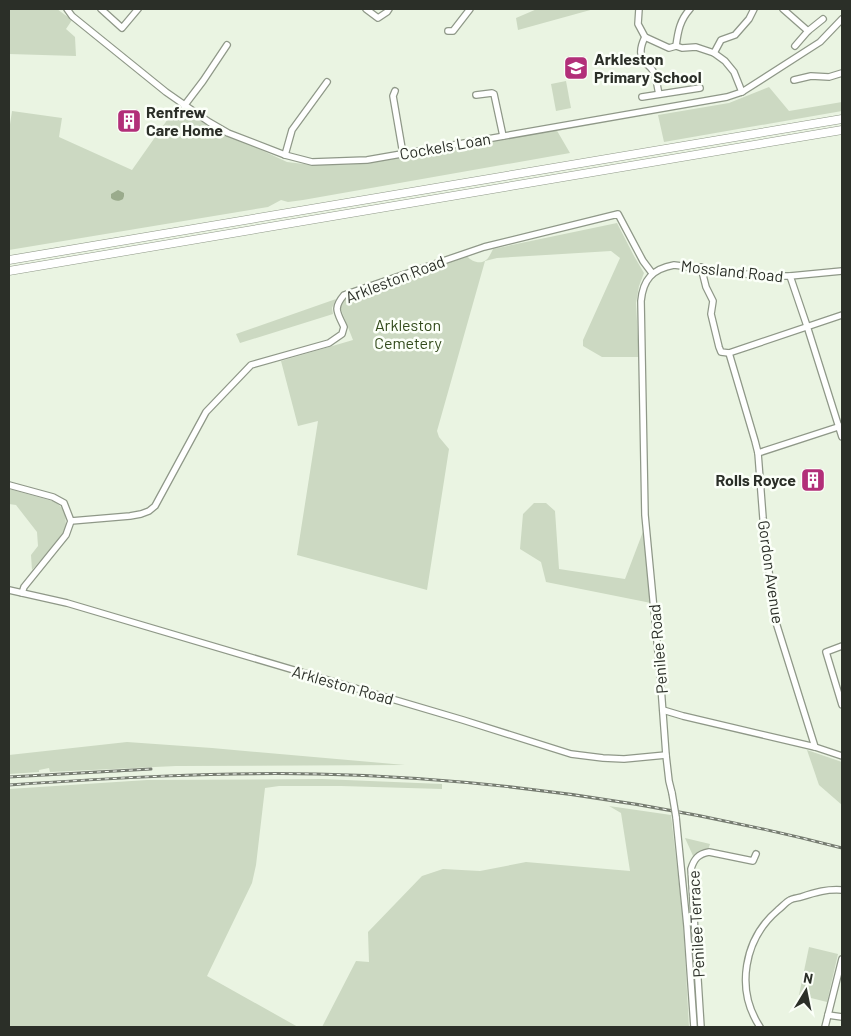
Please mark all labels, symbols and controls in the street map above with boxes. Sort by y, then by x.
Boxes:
place label: Arkleston Primary School [594,49,702,86]
school or university icon: Arkleston Primary School [563,55,589,81]
place label: Renfrew Care Home [146,102,223,139]
building icon: Renfrew Care Home [116,108,142,134]
street label: Cockels Loan [398,128,492,163]
street label: Arkleston Road [342,251,447,306]
street label: Mossland Road [680,256,784,285]
park label: Arkleston Cemetery [374,315,442,352]
building icon: Rolls Royce [800,467,826,493]
place label: Rolls Royce [715,470,796,489]
street label: Gordon Avenue [755,519,788,625]
street label: Penilee Road [644,604,671,695]
street label: Arkleston Road [290,661,396,708]
street label: Penilee Terrace [683,870,708,978]
north arrow [781,966,831,1016]
text: N [802,969,814,987]

